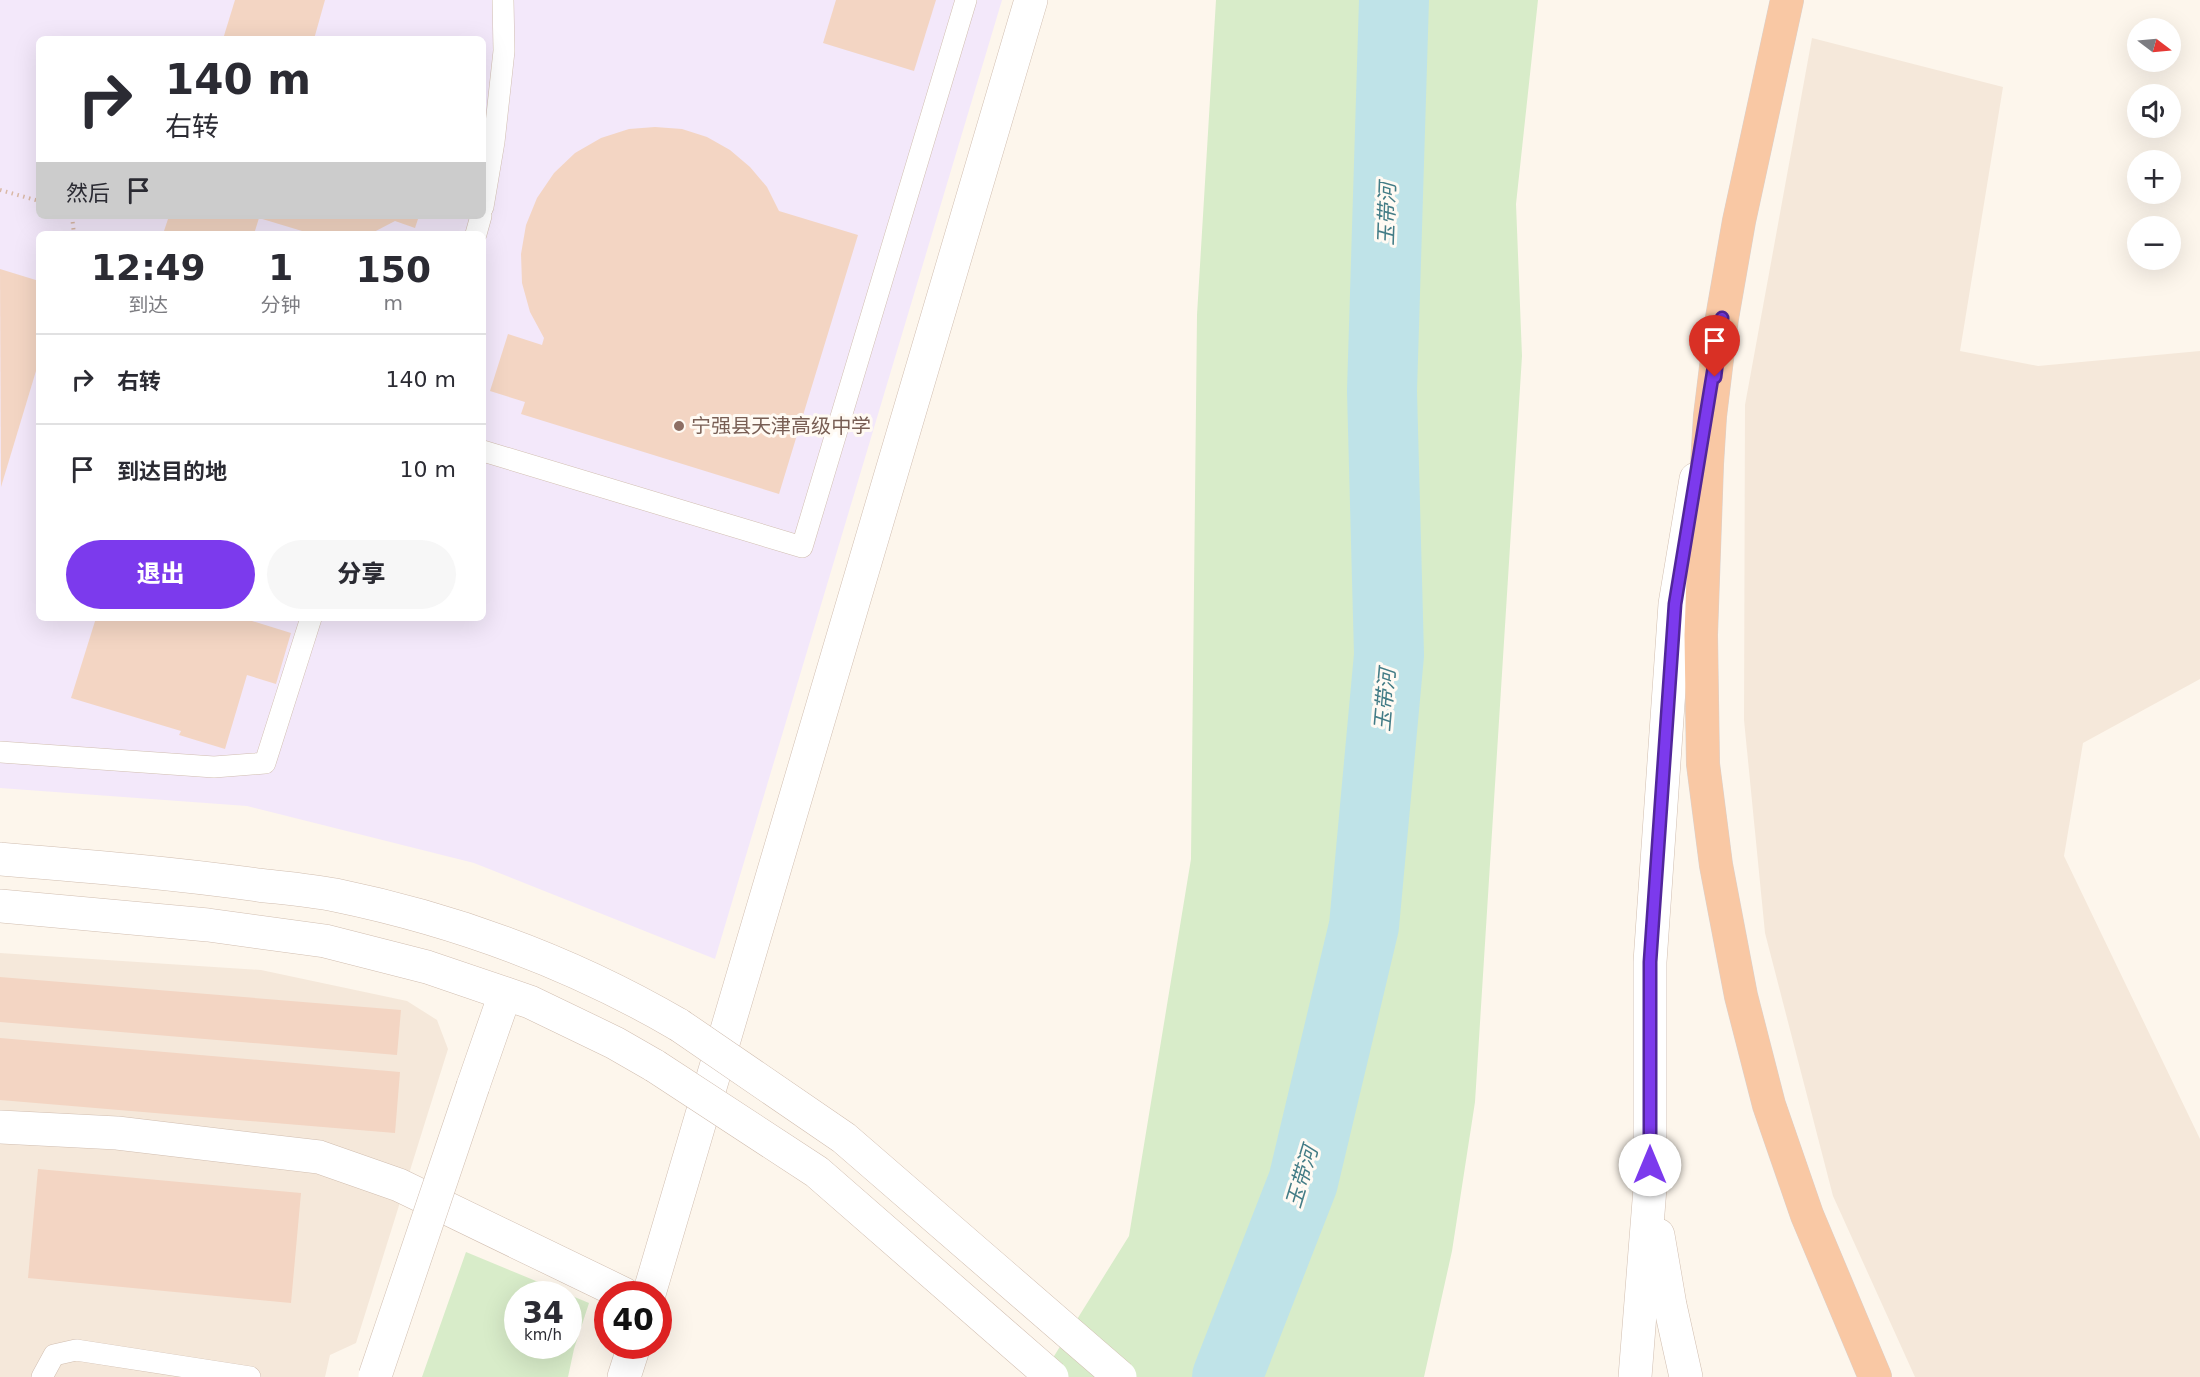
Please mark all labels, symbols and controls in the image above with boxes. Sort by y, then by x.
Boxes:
north arrow [2127,18,2181,72]
map controls [2127,18,2181,270]
text: 140 m [165,55,311,104]
icon: right [66,60,144,138]
button: sound [2127,84,2181,138]
text: 右转 [165,111,219,142]
button: + [2127,150,2181,204]
icon: arrive [122,174,155,207]
water label: 玉带河 [1374,178,1400,246]
text: 然后 [66,181,110,206]
button: − [2127,216,2181,270]
text: 12:49 [91,247,206,288]
text: 1 [268,247,293,288]
text: 150 [356,249,431,290]
text: m [384,291,403,315]
text: 到达 [128,293,168,317]
text: 分钟 [261,293,301,317]
pin [1689,315,1740,377]
icon: arrive [1698,324,1731,357]
icon: right [66,363,99,396]
text: 140 m [386,367,456,392]
text: 右转 [117,369,161,394]
place label: 宁强县天津高级中学 [691,414,871,438]
marker: 宁强县天津高级中学 [672,419,686,433]
icon: arrive [66,453,99,486]
text: 10 m [400,457,456,482]
text: 到达目的地 [117,459,227,484]
button: 退出 [66,540,255,609]
button: 分享 [267,540,456,609]
water label: 玉带河 [1370,664,1400,732]
position arrow [1618,1133,1682,1197]
water label: 玉带河 [1281,1140,1324,1211]
speed limit sign: 40 [594,1281,672,1359]
text: 34 [522,1295,564,1330]
text: km/h [524,1326,562,1344]

